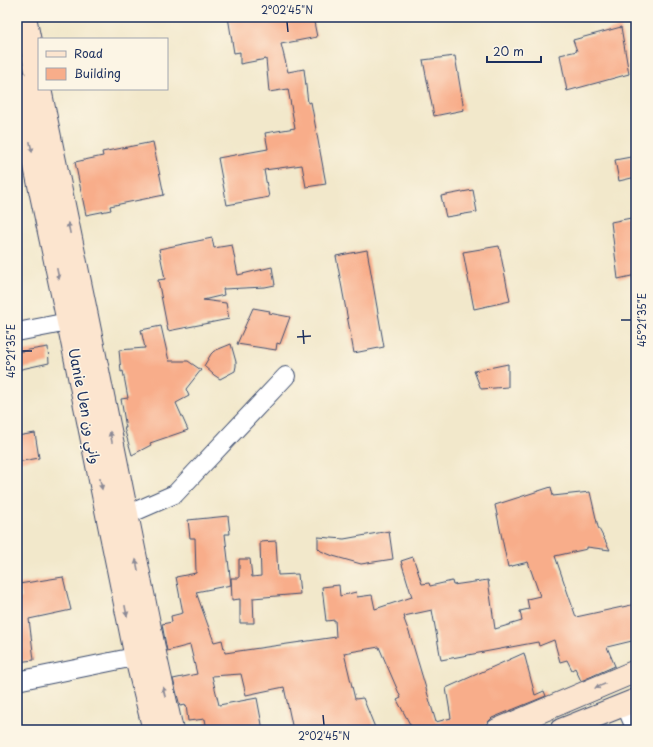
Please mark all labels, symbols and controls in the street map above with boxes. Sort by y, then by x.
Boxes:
text: 2°02'45"N [261,2,313,17]
legend [38,38,168,90]
scale bar [487,38,541,64]
text: 20 m [493,42,524,60]
text: Road [74,44,103,62]
text: Building [74,64,121,82]
one-way arrow [28,141,34,153]
one-way arrow [65,221,71,234]
one-way arrow [55,268,61,280]
text: 45°21'35"E [634,293,649,347]
text: 45°21'35"E [3,324,18,378]
street label: Uanie Uen واني ون [61,346,107,466]
one-way arrow [108,431,114,443]
one-way arrow [98,477,104,490]
one-way arrow [134,559,140,571]
one-way arrow [124,605,130,617]
one-way arrow [594,683,606,690]
one-way arrow [160,686,166,698]
text: 2°02'45"N [298,728,350,743]

